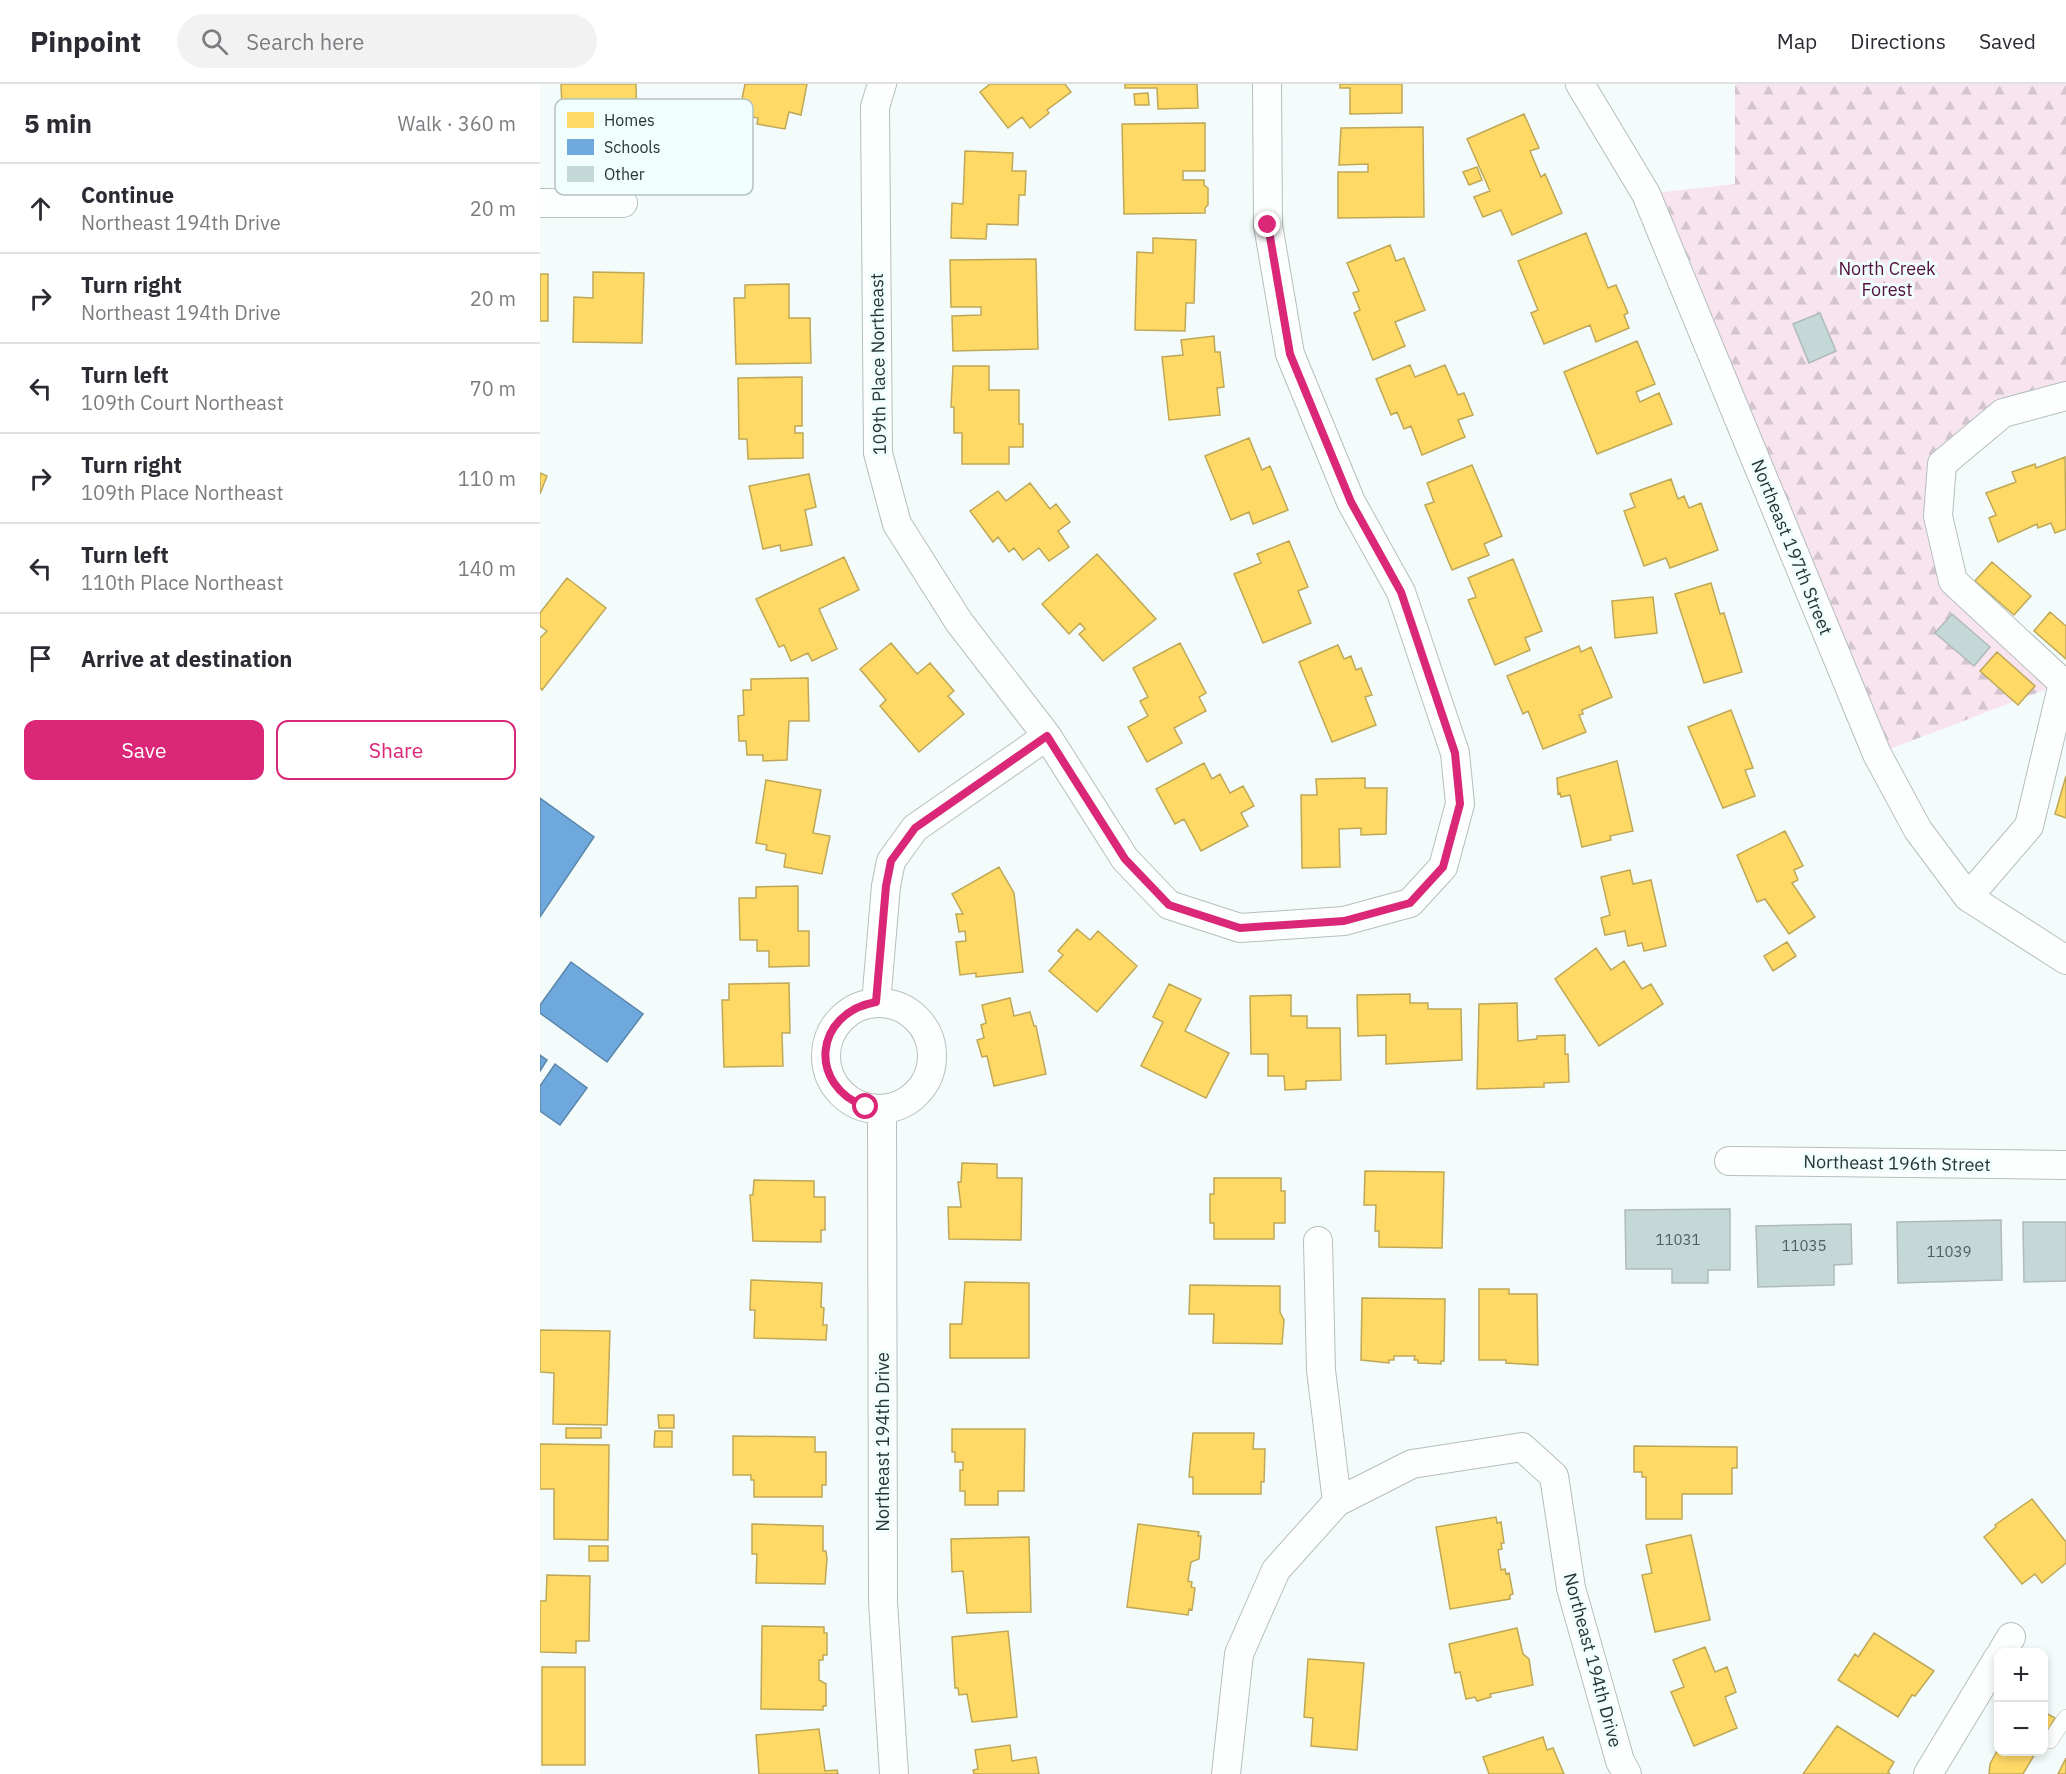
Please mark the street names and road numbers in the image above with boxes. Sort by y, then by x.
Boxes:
street label: 109th Place Northeast [865,273,891,455]
street label: Northeast 197th Street [1746,456,1838,638]
street label: Northeast 196th Street [1803,1150,1991,1176]
street label: Northeast 194th Drive [871,1352,894,1532]
street label: Northeast 194th Drive [1559,1570,1627,1750]

